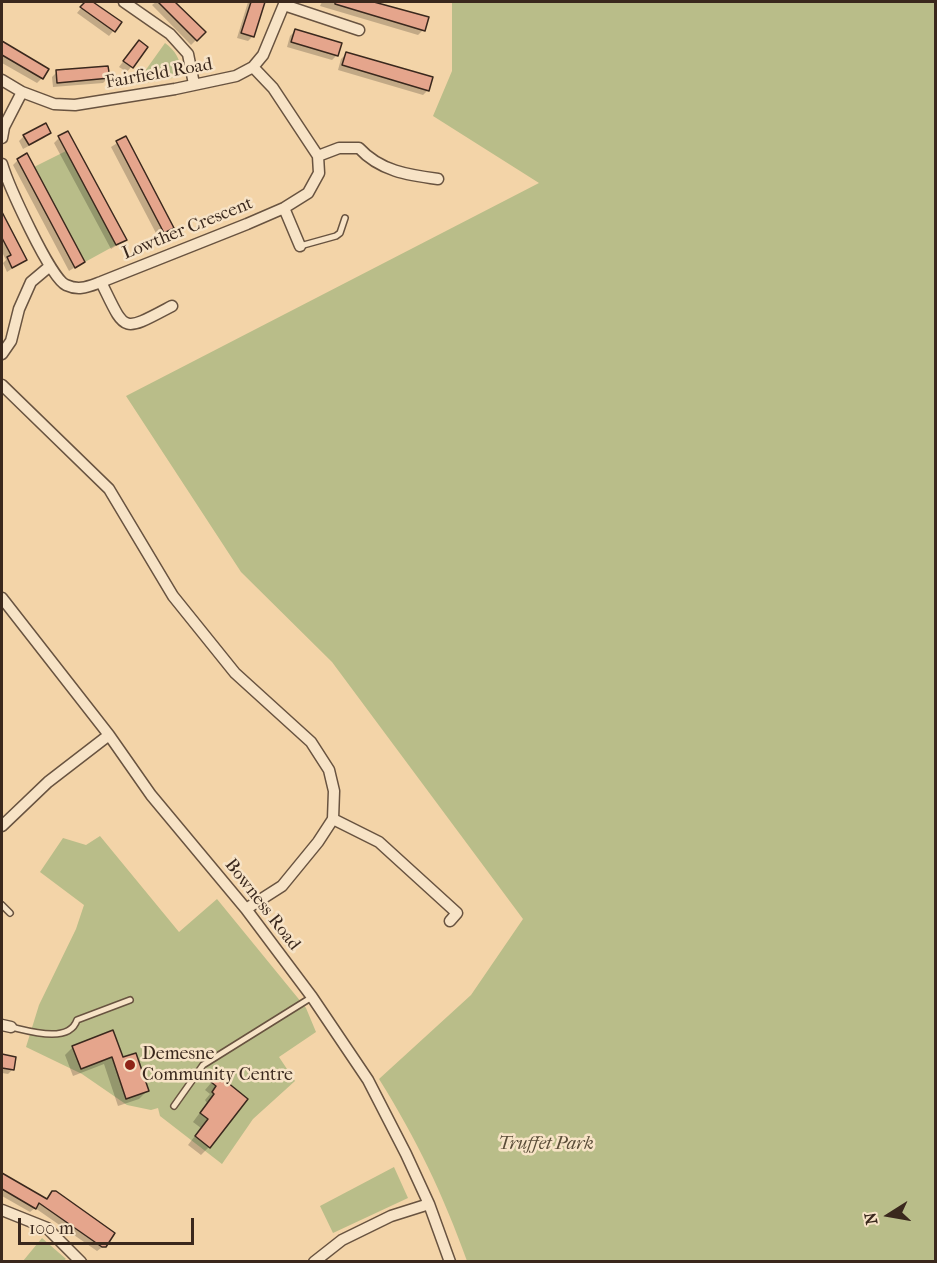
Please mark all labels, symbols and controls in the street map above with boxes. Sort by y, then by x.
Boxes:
street label: Fairfield Road [104,54,214,94]
street label: Lowther Crescent [120,193,256,265]
street label: Bowness Road [220,855,304,955]
place label: Demesne Community Centre [142,1044,293,1086]
marker: Demesne Community Centre [123,1058,137,1072]
park label: Truffet Park [498,1134,594,1156]
north arrow [859,1185,919,1245]
scale bar [21,1206,196,1244]
text: N [860,1211,881,1226]
text: 100 m [29,1218,74,1239]

